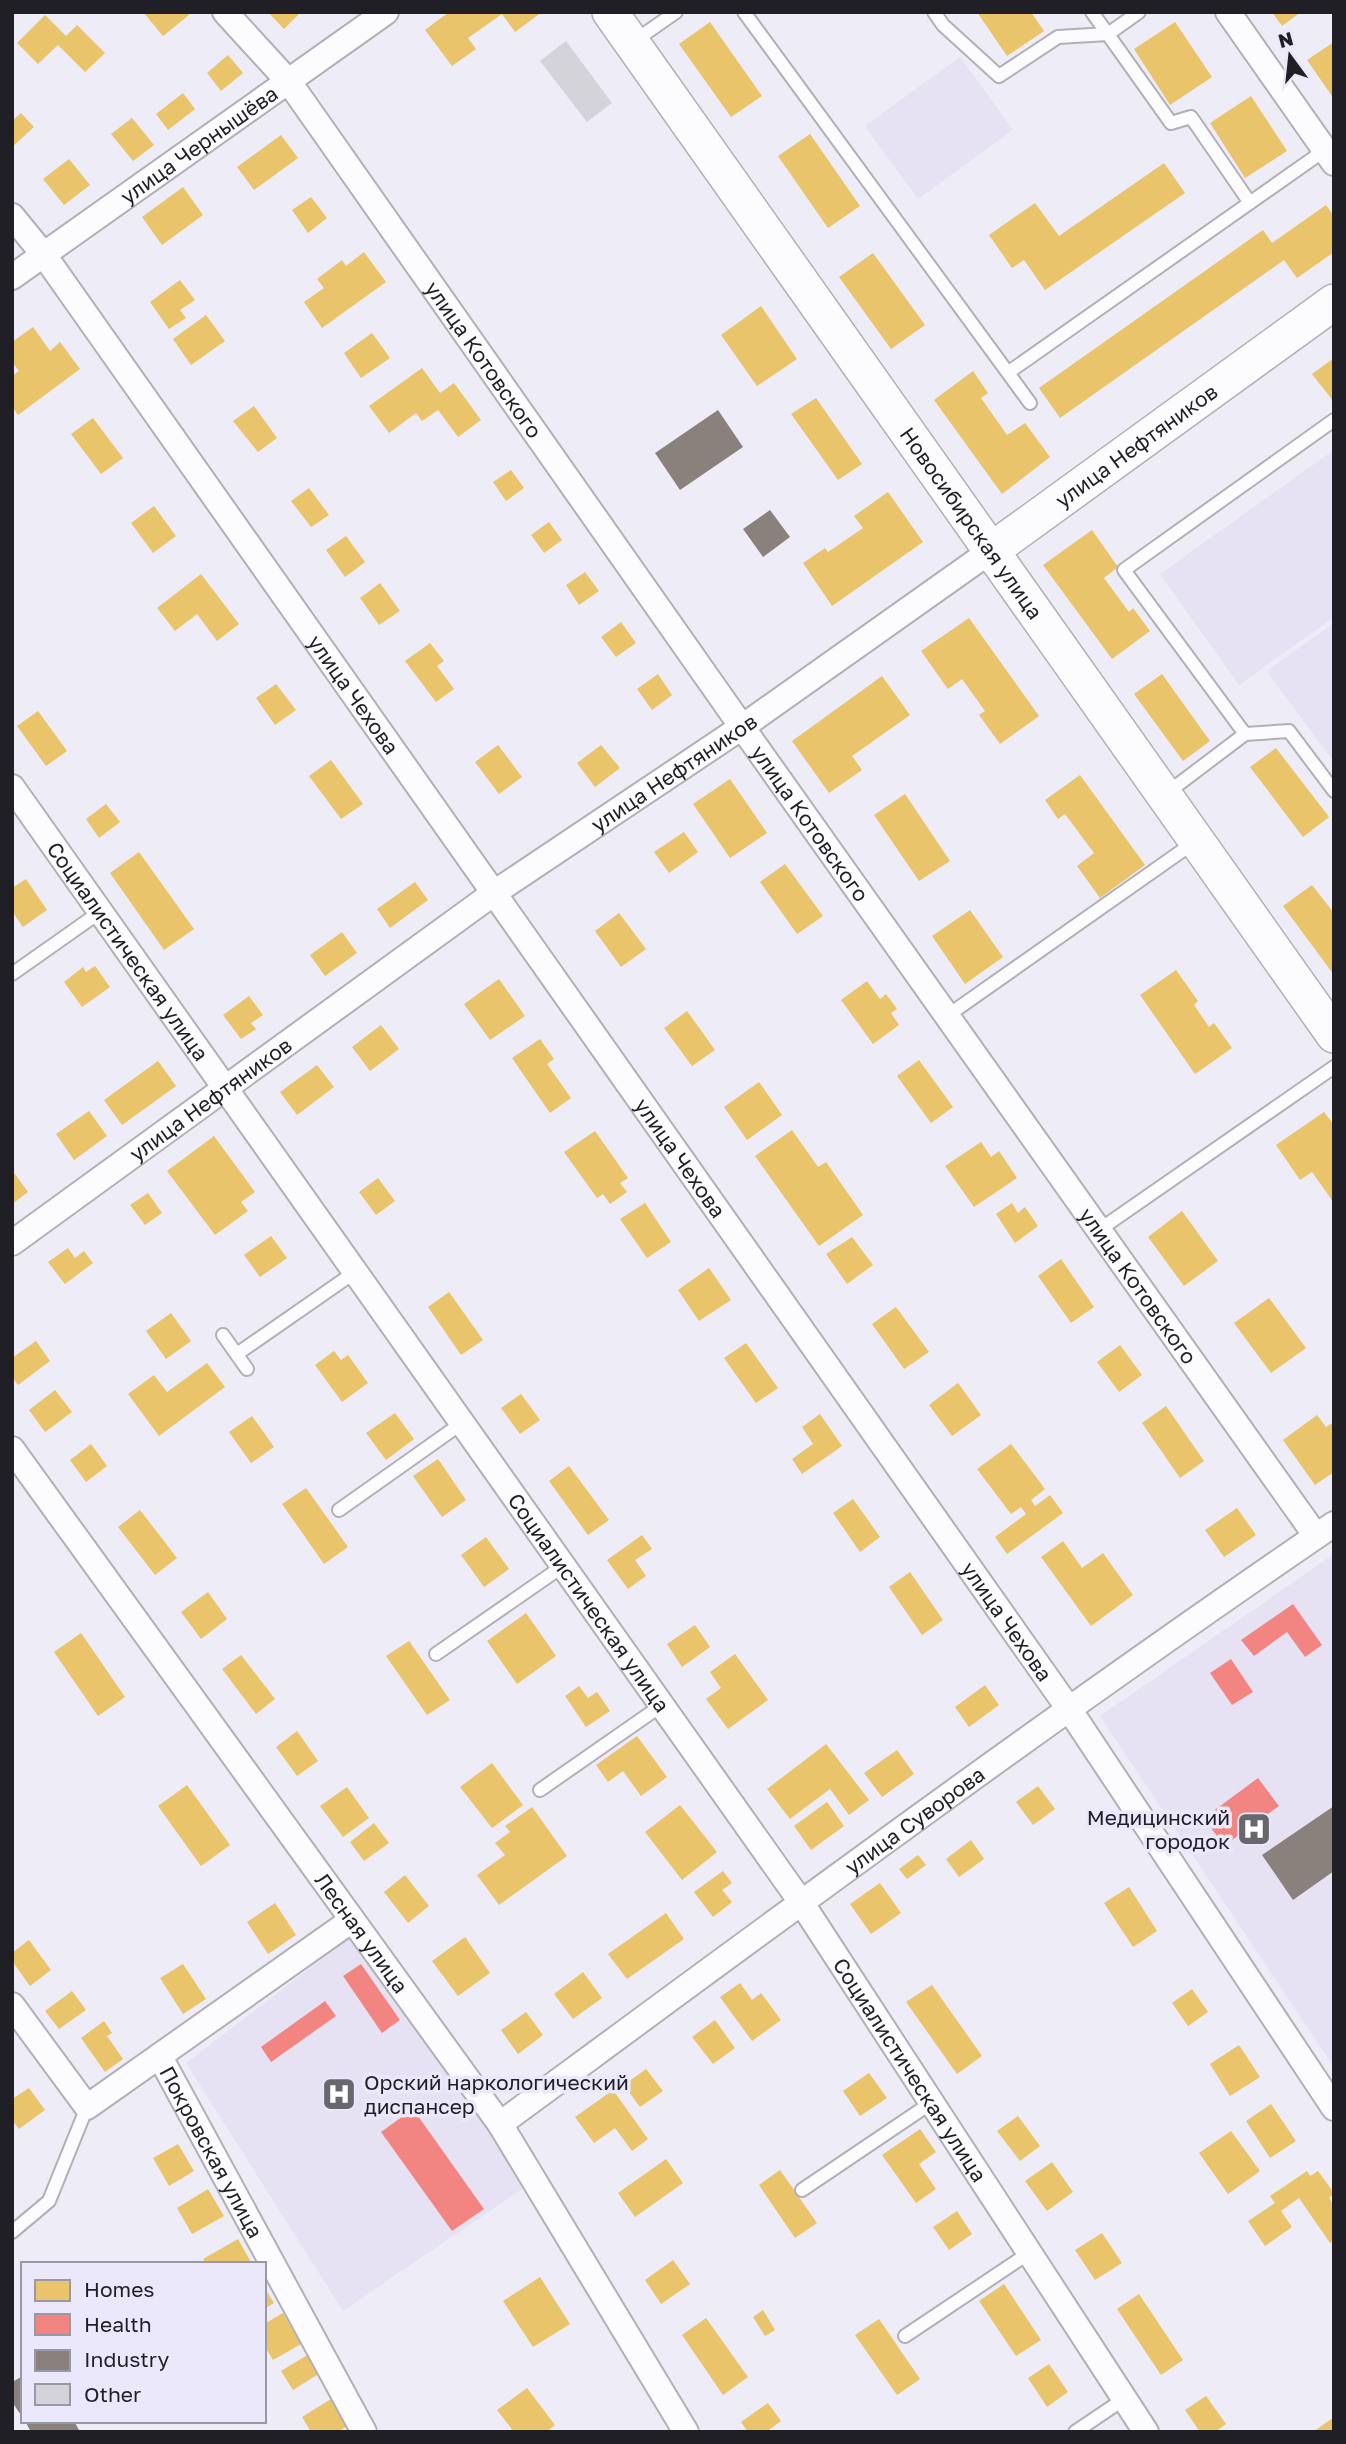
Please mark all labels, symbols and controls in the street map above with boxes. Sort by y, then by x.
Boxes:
north arrow [1255,21,1325,91]
text: N [1276,26,1295,52]
street label: улица Чернышёва [115,80,283,209]
street label: улица Котовского [420,276,548,443]
street label: улица Нефтяников [1050,378,1222,513]
street label: Новосибирская улица [895,422,1049,624]
street label: улица Чехова [303,630,405,759]
street label: улица Нефтяников [586,708,762,837]
street label: улица Котовского [746,740,875,907]
street label: Социалистическая улица [42,837,214,1066]
street label: улица Нефтяников [124,1031,296,1167]
street label: улица Чехова [629,1093,731,1223]
street label: улица Котовского [1074,1202,1203,1369]
street label: Социалистическая улица [503,1488,675,1717]
street label: улица Чехова [956,1556,1058,1686]
street label: улица Суворова [840,1761,990,1880]
place label: Медицинский городок [1087,1804,1230,1854]
hospital icon: Медицинский городок [1235,1810,1273,1848]
street label: Лесная улица [310,1868,414,1998]
street label: Социалистическая улица [828,1953,993,2187]
street label: Покровская улица [154,2061,269,2242]
place label: Орский наркологический диспансер [364,2069,629,2119]
hospital icon: Орский наркологический диспансер [320,2075,358,2113]
legend [21,2262,266,2423]
text: Homes [84,2276,154,2302]
text: Health [84,2311,152,2337]
text: Industry [84,2346,169,2372]
text: Other [84,2381,141,2407]

